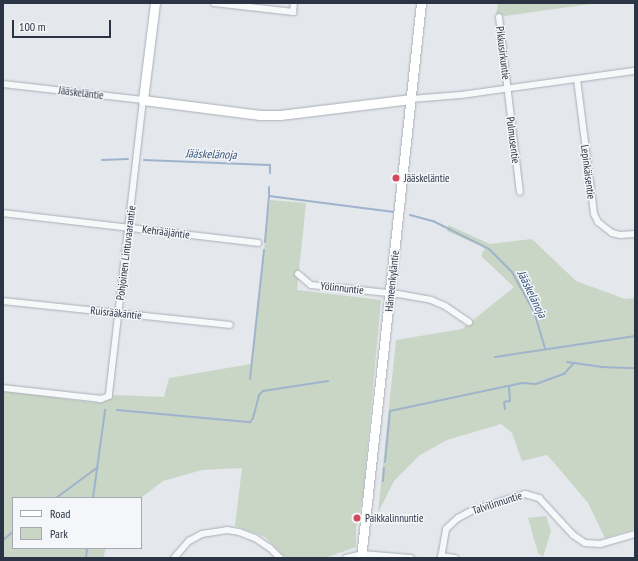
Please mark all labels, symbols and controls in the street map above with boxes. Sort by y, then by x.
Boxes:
scale bar [14,12,113,38]
text: 100 m [19,19,46,34]
street label: Pikkusirkuntie [493,26,513,80]
street label: Jääskeläntie [58,84,104,102]
street label: Pulmusentie [504,116,522,164]
street label: Lepinkäisentie [578,144,598,200]
water label: Jääskelänoja [185,146,237,162]
place label: Jääskeläntie [404,171,450,185]
marker: Jääskeläntie [391,173,401,183]
street label: Pohjoinen Lintuvaarantie [114,205,138,301]
street label: Kehrääjäntie [142,223,190,241]
street label: Hämeenkyläntie [382,250,402,312]
water label: Jääskelänoja [514,268,550,320]
street label: Yölinnuntie [320,279,364,297]
street label: Ruisrääkäntie [90,304,142,322]
street label: Talvilinnuntie [470,489,524,517]
legend [12,497,142,549]
text: Road [50,506,70,521]
place label: Paikkalinnuntie [365,511,424,525]
marker: Paikkalinnuntie [352,513,362,523]
text: Park [50,526,68,541]

